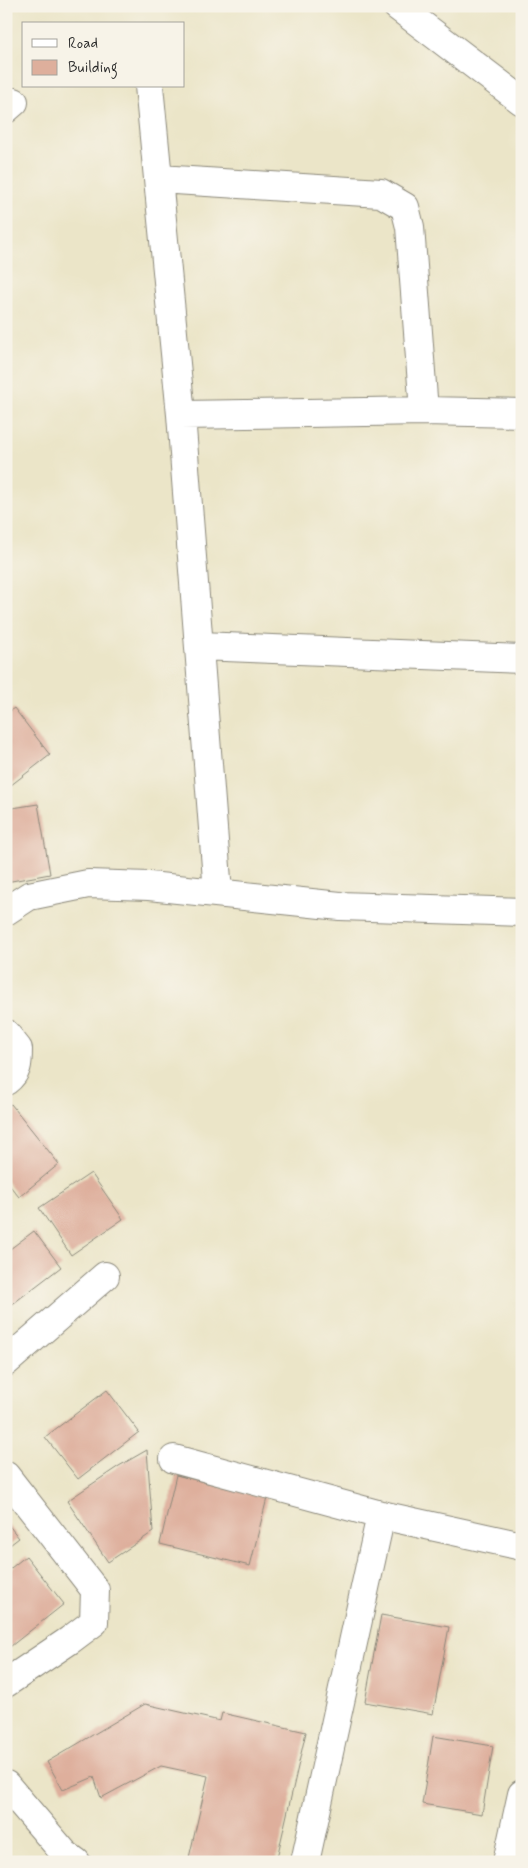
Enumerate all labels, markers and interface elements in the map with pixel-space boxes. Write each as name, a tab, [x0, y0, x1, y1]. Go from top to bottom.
legend	[22, 22, 185, 88]
text: Road	[68, 34, 98, 54]
text: Building	[68, 58, 118, 79]

